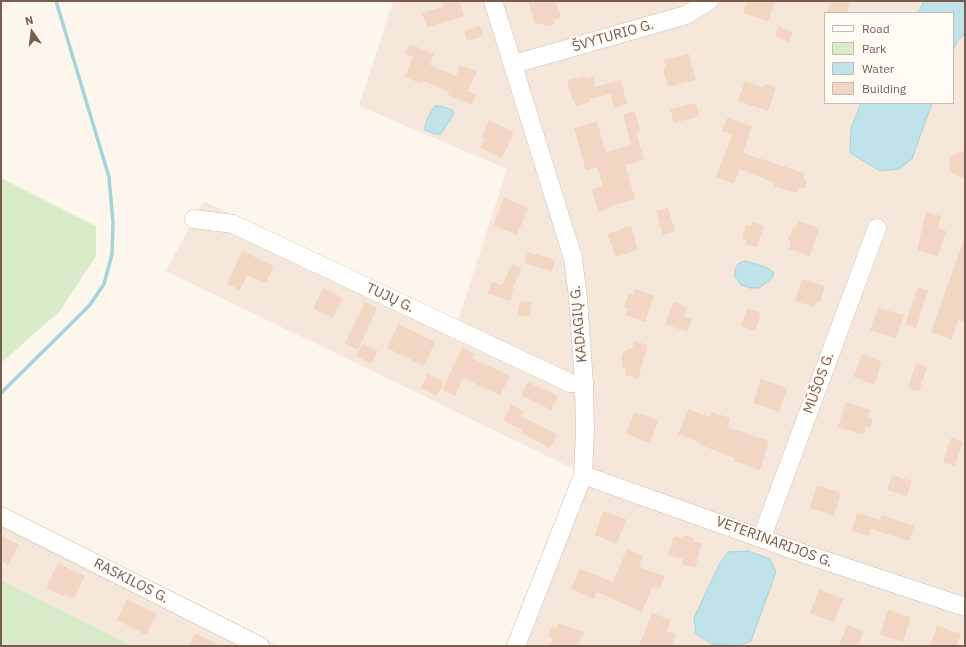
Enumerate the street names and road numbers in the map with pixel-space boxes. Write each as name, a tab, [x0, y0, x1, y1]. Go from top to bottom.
street label: ŠVYTURIO G.	[570, 16, 656, 56]
street label: TUJŲ G.	[363, 280, 417, 316]
street label: KADAGIŲ G.	[567, 285, 591, 363]
street label: MŪŠOS G.	[800, 350, 838, 416]
street label: VETERINARIJOS G.	[713, 513, 835, 571]
street label: RASKILOS G.	[91, 555, 171, 607]

